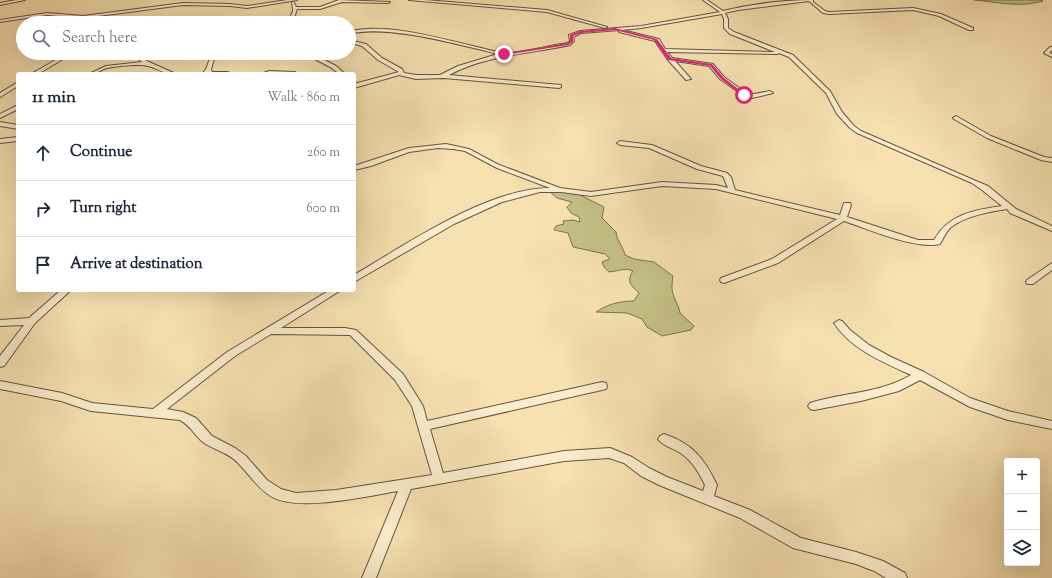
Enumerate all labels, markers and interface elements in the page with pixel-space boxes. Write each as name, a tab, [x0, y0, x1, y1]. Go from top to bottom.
search box	[16, 16, 356, 60]
icon: search	[30, 27, 52, 49]
text: Search here	[62, 28, 137, 49]
route end	[495, 45, 513, 63]
text: 11 min	[32, 86, 76, 110]
route start	[735, 86, 753, 104]
text: Walk · 860 m	[267, 89, 340, 107]
icon: ahead	[32, 142, 54, 164]
text: Continue	[70, 142, 132, 163]
text: 260 m	[307, 144, 340, 162]
icon: right	[32, 198, 54, 220]
text: Turn right	[70, 198, 136, 219]
text: 600 m	[306, 200, 340, 218]
icon: arrive	[32, 254, 54, 276]
text: Arrive at destination	[70, 254, 203, 275]
map controls	[1004, 458, 1040, 566]
button: +	[1004, 458, 1040, 494]
button: −	[1004, 494, 1040, 530]
button: layers	[1004, 530, 1040, 566]

